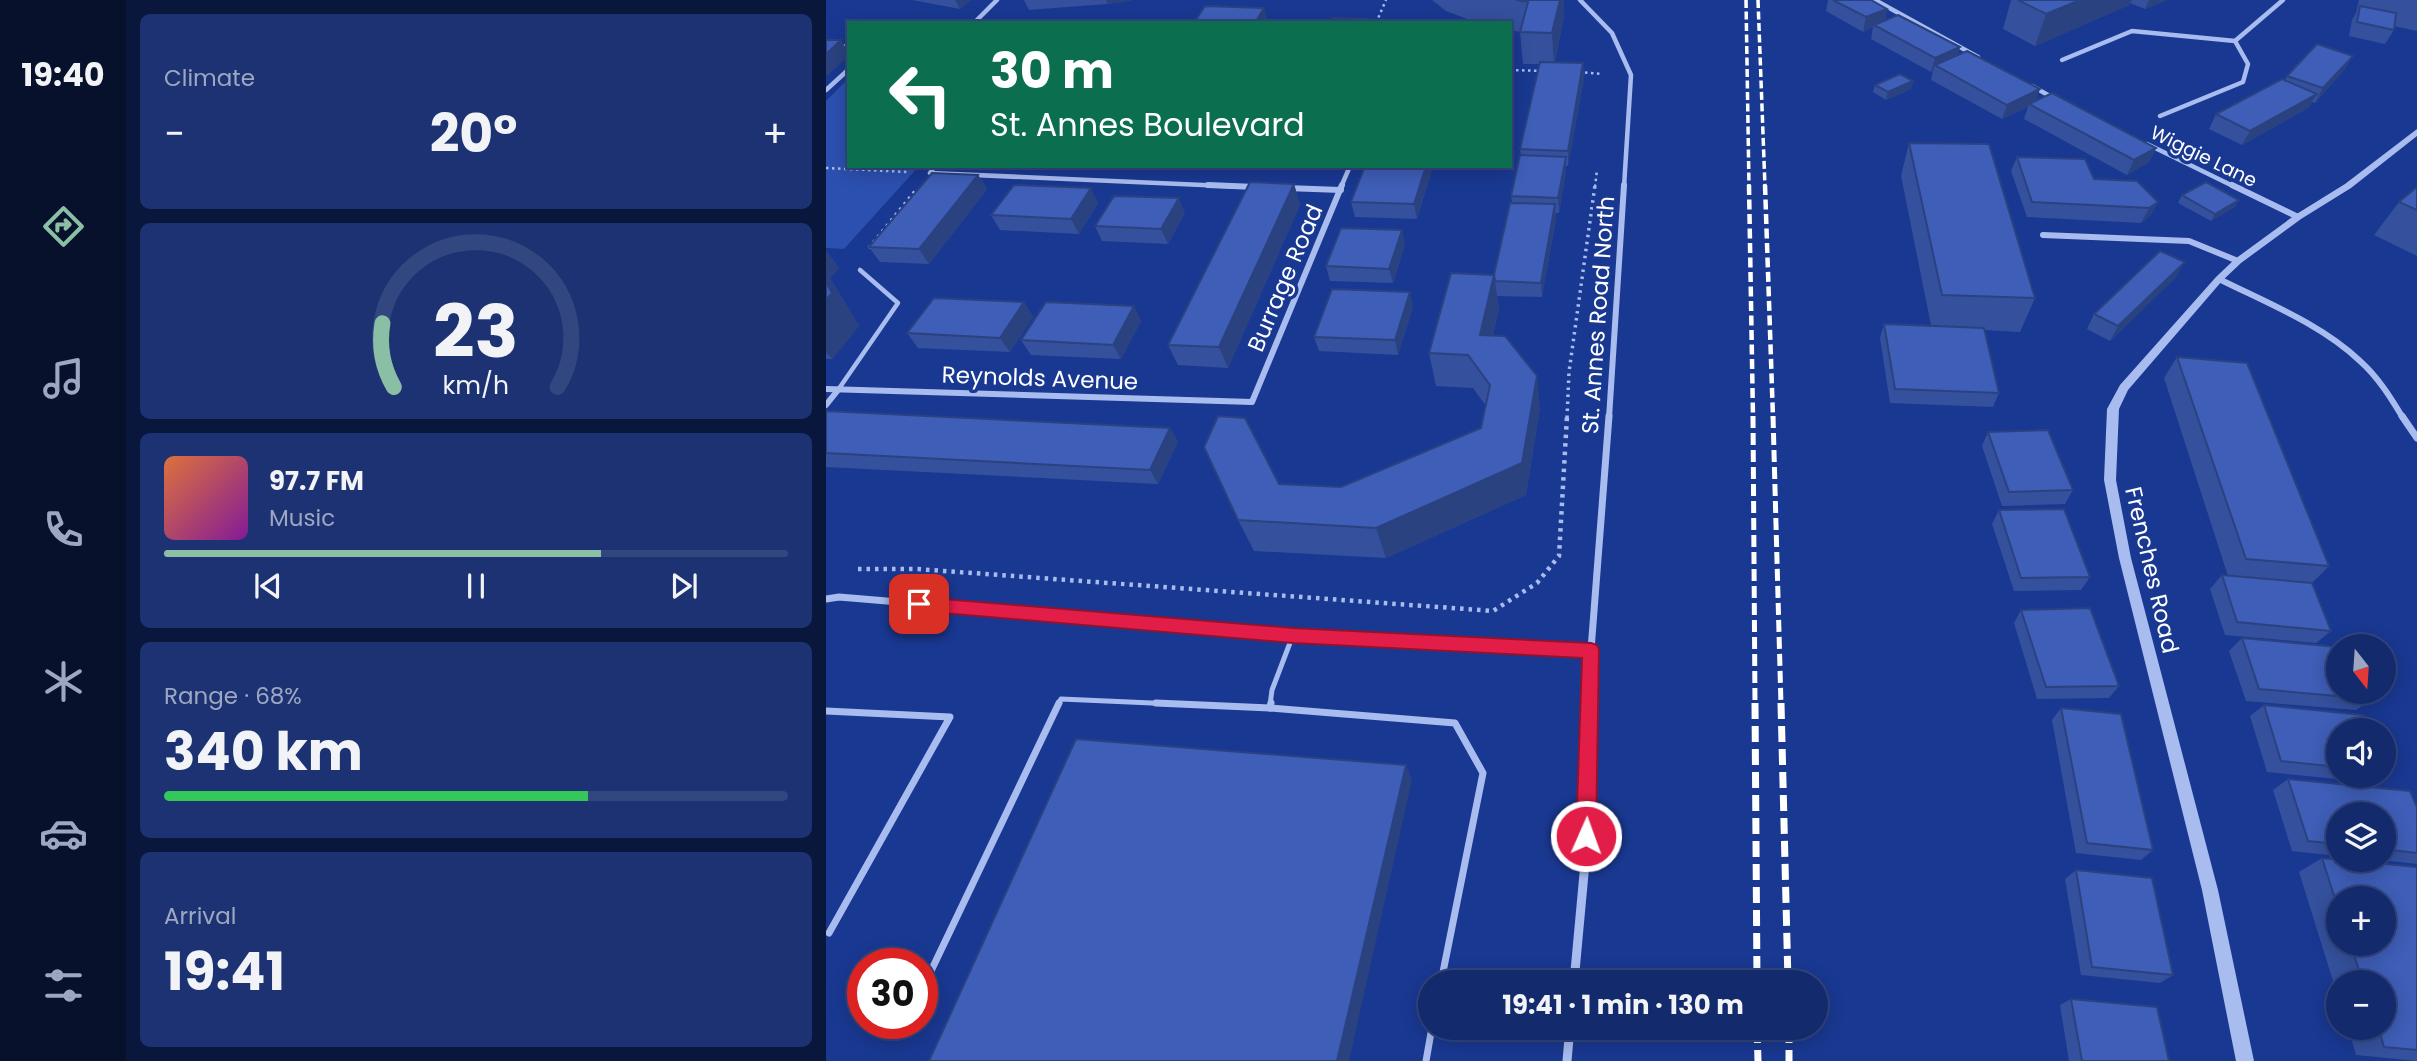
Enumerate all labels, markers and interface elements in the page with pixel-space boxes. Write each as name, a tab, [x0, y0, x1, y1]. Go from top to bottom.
text: 30 m	[990, 37, 1114, 105]
icon: left	[875, 49, 966, 140]
text: 19:40	[21, 52, 105, 97]
text: Climate	[164, 62, 255, 94]
text: 20°	[430, 97, 517, 170]
text: St. Annes Boulevard	[990, 102, 1305, 147]
text: −	[164, 107, 185, 160]
text: +	[762, 107, 788, 160]
street label: Wiggie Lane	[2146, 119, 2262, 194]
street label: St. Annes Road North	[1574, 195, 1622, 435]
street label: Burrage Road	[1240, 199, 1330, 357]
icon: directions	[39, 202, 88, 251]
text: 23	[433, 282, 519, 383]
icon: music	[39, 354, 88, 403]
street label: Reynolds Avenue	[941, 359, 1139, 397]
text: km/h	[443, 368, 509, 403]
text: 97.7 FM	[269, 463, 364, 499]
street label: Frenches Road	[2117, 484, 2187, 656]
text: Music	[269, 502, 335, 534]
icon: phone	[39, 505, 88, 554]
icon: previous	[249, 567, 287, 605]
icon: pause	[457, 567, 495, 605]
icon: next	[665, 567, 703, 605]
pin	[889, 574, 949, 634]
icon: arrive	[900, 585, 938, 623]
north arrow	[2326, 634, 2396, 704]
map controls	[2326, 634, 2396, 1040]
icon: climate	[39, 657, 88, 706]
text: Range · 68%	[164, 680, 302, 712]
text: 340 km	[164, 715, 363, 788]
button: sound	[2326, 718, 2396, 788]
position arrow	[1549, 799, 1623, 873]
button: layers	[2326, 802, 2396, 872]
icon: car	[39, 809, 88, 858]
button: +	[2326, 886, 2396, 956]
text: Arrival	[164, 900, 236, 932]
text: 19:41	[164, 935, 285, 1008]
speed limit sign: 30	[847, 948, 938, 1039]
icon: filters	[39, 961, 88, 1010]
button: −	[2326, 970, 2396, 1040]
text: 19:41 · 1 min · 130 m	[1502, 987, 1744, 1023]

